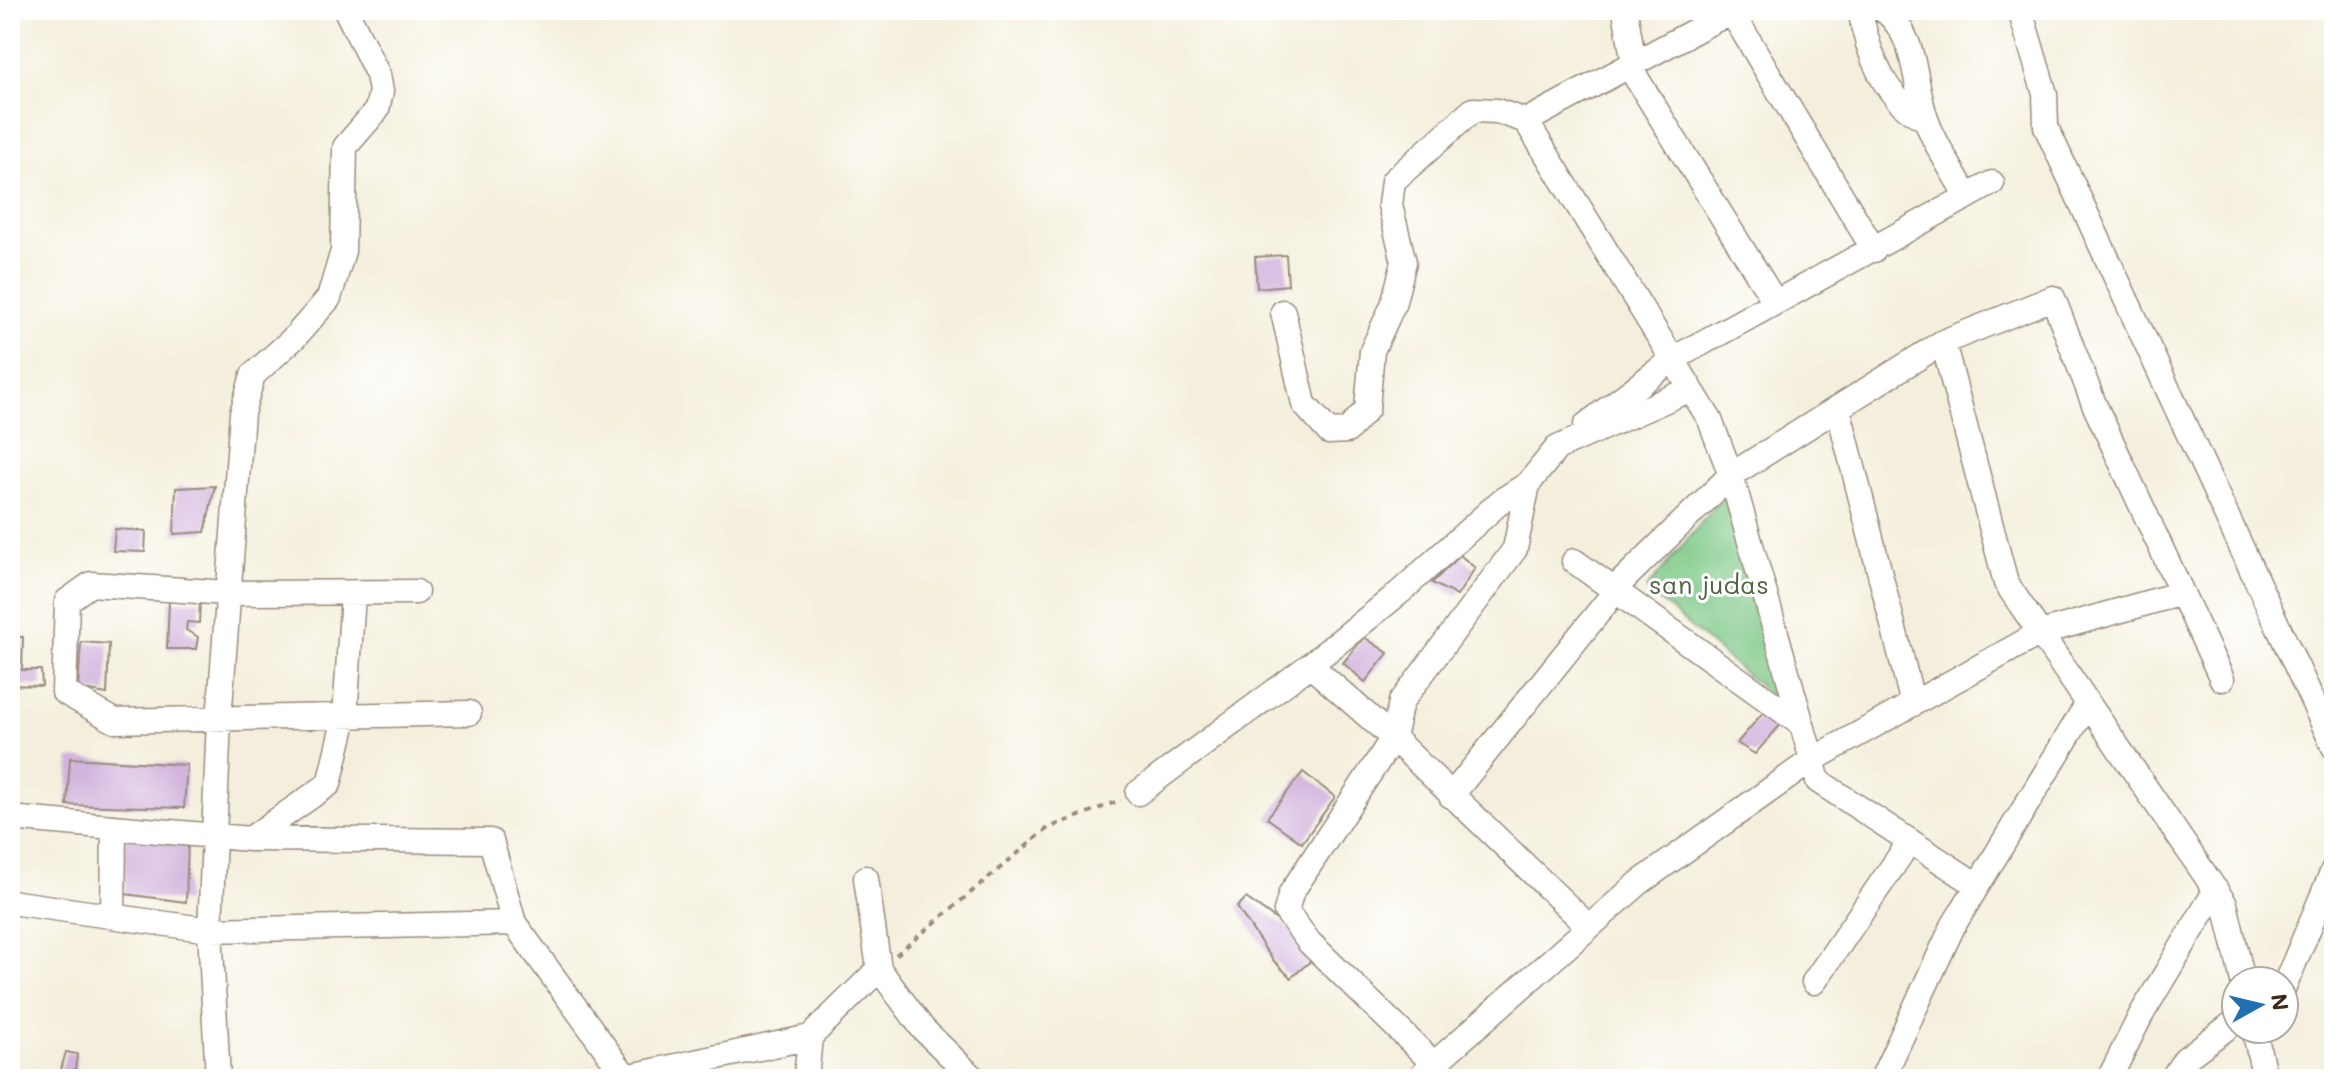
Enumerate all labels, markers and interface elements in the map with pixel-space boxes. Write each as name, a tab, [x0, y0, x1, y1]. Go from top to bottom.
park label: san judas	[1649, 567, 1769, 601]
north arrow	[2220, 965, 2300, 1045]
text: N	[2265, 992, 2296, 1012]

